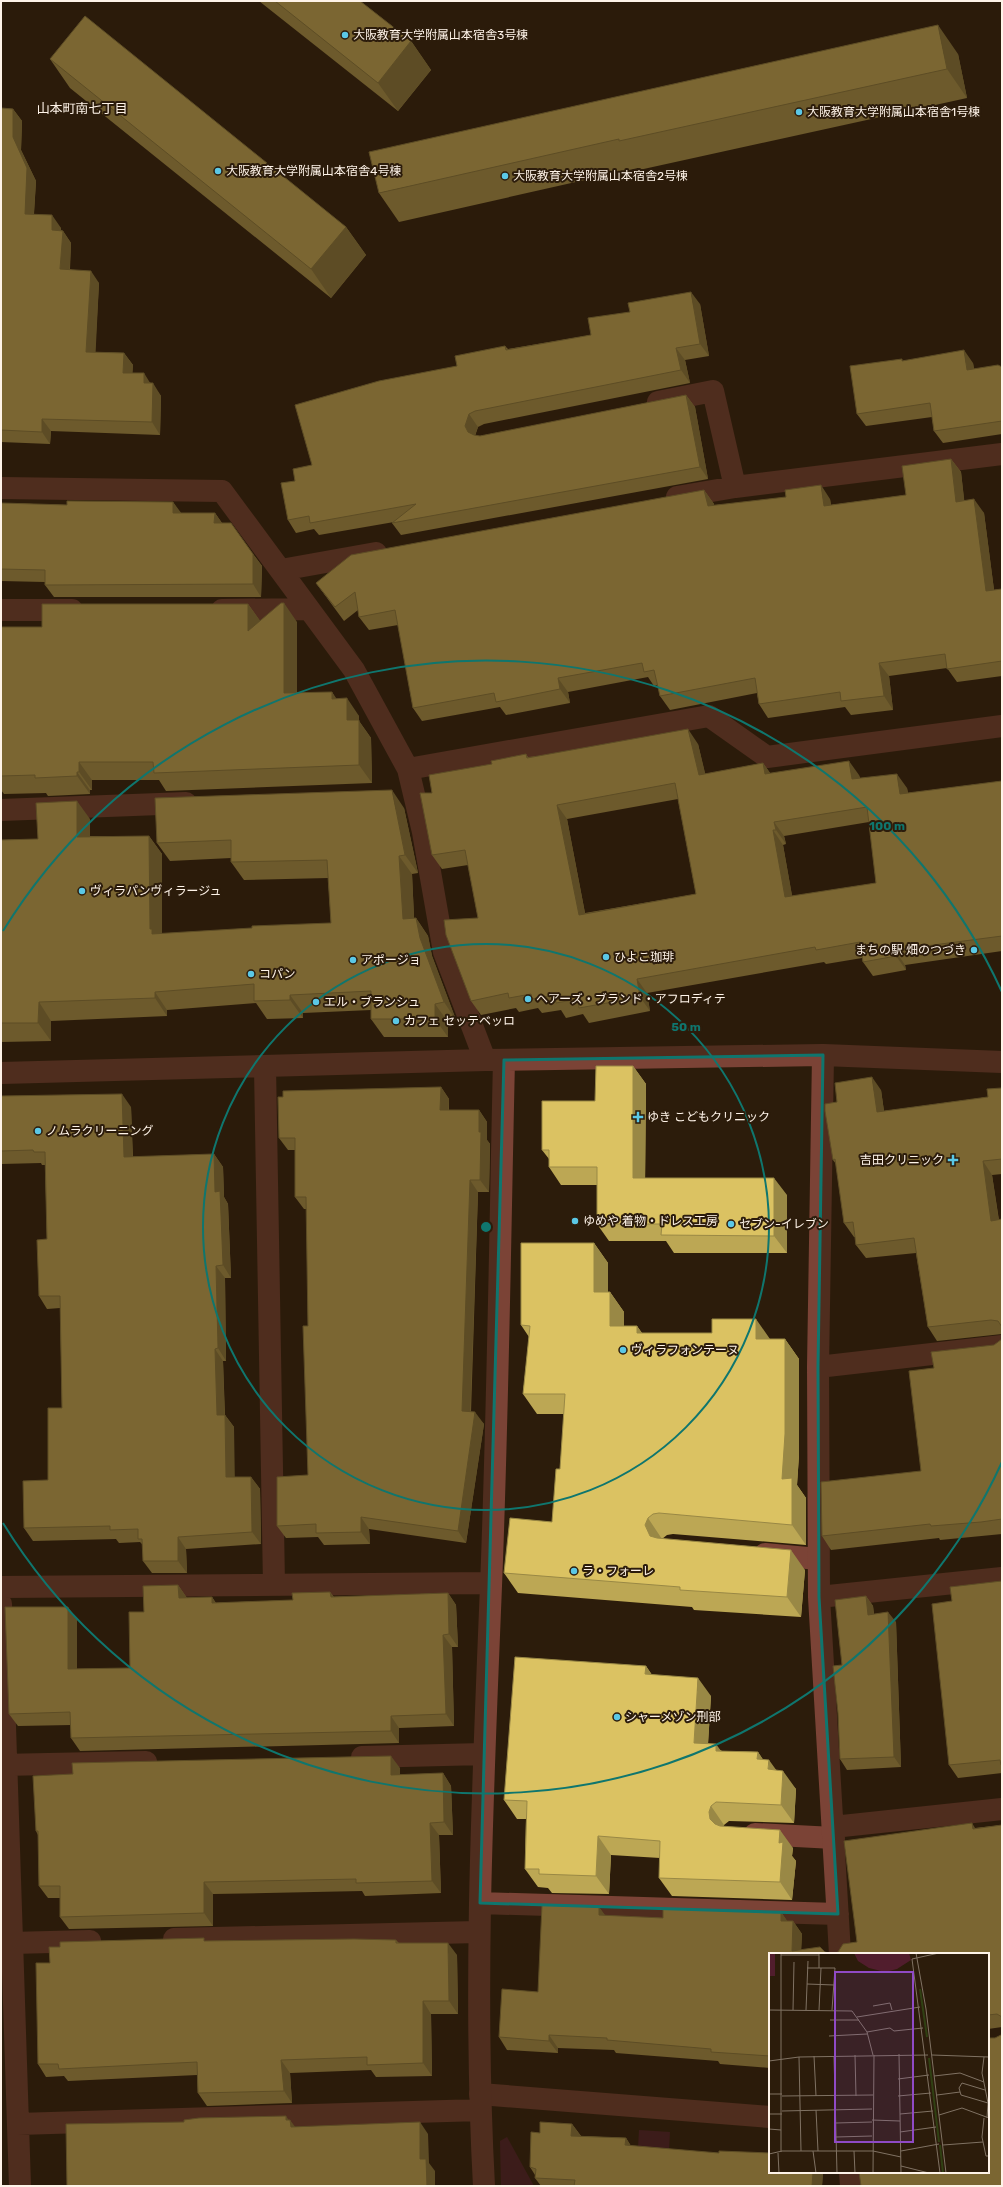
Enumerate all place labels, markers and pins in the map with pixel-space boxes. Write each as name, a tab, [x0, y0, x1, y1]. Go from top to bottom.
place label: 大阪教育大学附属山本宿舎3号棟	[353, 28, 528, 42]
marker: 大阪教育大学附属山本宿舎3号棟	[340, 30, 350, 40]
place label: 大阪教育大学附属山本宿舎1号棟	[807, 105, 980, 119]
marker: 大阪教育大学附属山本宿舎1号棟	[794, 107, 804, 117]
place label: 大阪教育大学附属山本宿舎4号棟	[226, 164, 401, 178]
marker: 大阪教育大学附属山本宿舎4号棟	[213, 166, 223, 176]
place label: 大阪教育大学附属山本宿舎2号棟	[513, 169, 688, 183]
marker: 大阪教育大学附属山本宿舎2号棟	[500, 171, 510, 181]
place label: ヴィラパンヴィラージュ	[90, 884, 221, 898]
marker: ヴィラパンヴィラージュ	[77, 886, 87, 896]
place label: まちの駅 畑のつづき	[855, 943, 966, 957]
marker: まちの駅 畑のつづき	[969, 945, 979, 955]
place label: ひよこ珈琲	[614, 950, 674, 964]
marker: ひよこ珈琲	[601, 952, 611, 962]
place label: アポージョ	[361, 953, 421, 967]
marker: アポージョ	[348, 955, 358, 965]
place label: コパン	[259, 967, 296, 981]
marker: コパン	[246, 969, 256, 979]
place label: ヘアーズ・ブランド・アフロディテ	[536, 992, 726, 1006]
marker: ヘアーズ・ブランド・アフロディテ	[523, 994, 533, 1004]
place label: エル・ブランシュ	[324, 995, 420, 1009]
marker: エル・ブランシュ	[311, 997, 321, 1007]
place label: カフェ セッテベッロ	[404, 1014, 515, 1028]
marker: カフェ セッテベッロ	[391, 1016, 401, 1026]
place label: ゆき こどもクリニック	[647, 1110, 770, 1124]
marker: ゆき こどもクリニック	[632, 1111, 644, 1123]
place label: ノムラクリーニング	[46, 1124, 153, 1138]
marker: ノムラクリーニング	[33, 1126, 43, 1136]
place label: 吉田クリニック	[860, 1153, 944, 1167]
marker: 吉田クリニック	[947, 1154, 959, 1166]
place label: ゆめや 着物・ドレス工房	[583, 1214, 718, 1228]
marker: ゆめや 着物・ドレス工房	[570, 1216, 580, 1226]
place label: セブン-イレブン	[739, 1217, 829, 1231]
marker: セブン-イレブン	[726, 1219, 736, 1229]
centre of rings	[479, 1220, 493, 1234]
place label: ヴィラフォンテーヌ	[631, 1343, 739, 1357]
marker: ヴィラフォンテーヌ	[618, 1345, 628, 1355]
place label: ラ・フォーレ	[582, 1564, 654, 1578]
marker: ラ・フォーレ	[569, 1566, 579, 1576]
place label: シャーメゾン刑部	[625, 1710, 721, 1724]
marker: シャーメゾン刑部	[612, 1712, 622, 1722]

